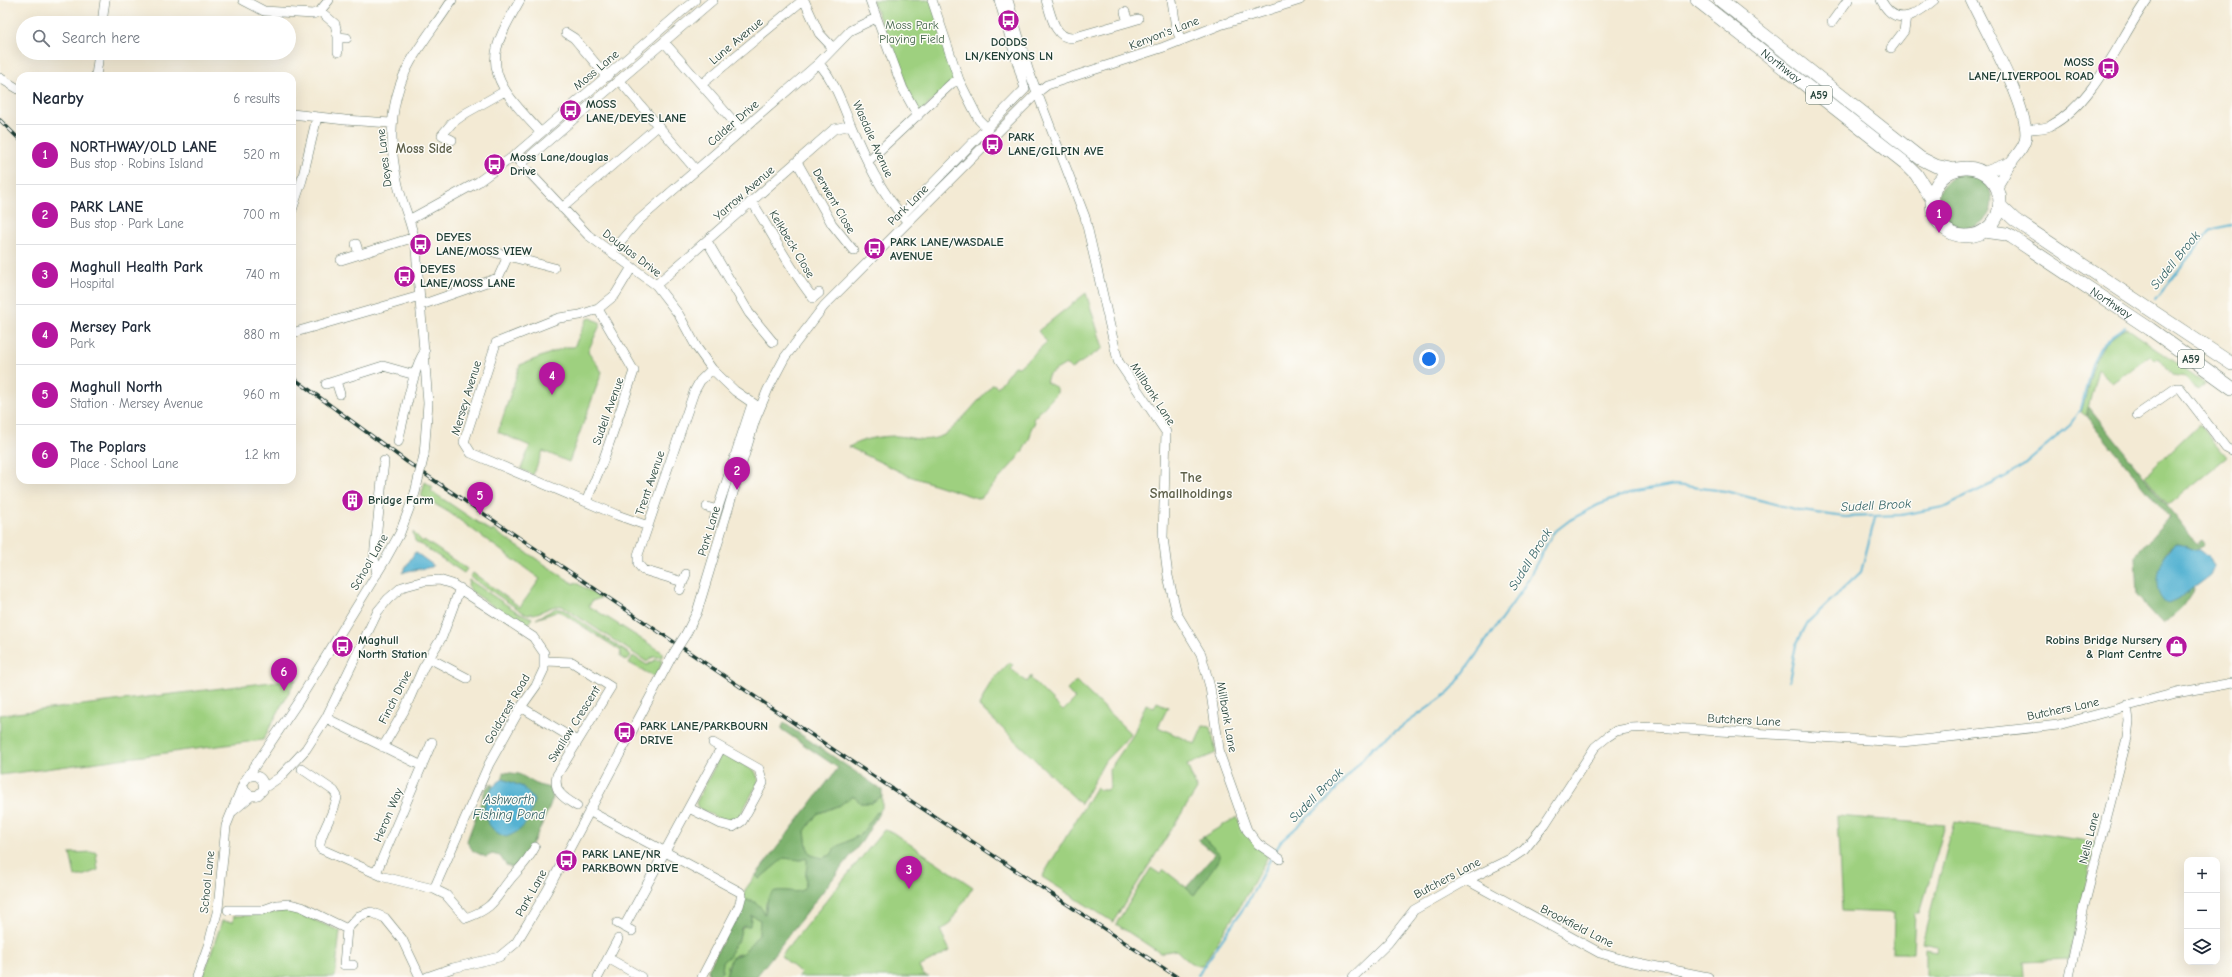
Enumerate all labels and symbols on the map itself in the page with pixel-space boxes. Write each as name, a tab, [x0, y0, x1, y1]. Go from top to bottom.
bus stop icon: DODDS LN/KENYONS LN	[996, 8, 1022, 34]
street label: Kenyon's Lane	[1127, 13, 1201, 53]
street label: Lune Avenue	[707, 15, 765, 67]
park label: Moss Park Playing Field	[879, 18, 945, 46]
place label: DODDS LN/KENYONS LN	[965, 35, 1053, 63]
street label: Northway	[1758, 46, 1805, 87]
street label: Moss Lane	[570, 47, 622, 93]
place label: MOSS LANE/LIVERPOOL ROAD	[1968, 55, 2094, 83]
bus stop icon: MOSS LANE/LIVERPOOL ROAD	[2096, 56, 2122, 82]
road number: A59	[1806, 86, 1832, 104]
place label: MOSS LANE/DEYES LANE	[586, 97, 686, 125]
street label: Calder Drive	[705, 97, 761, 149]
bus stop icon: MOSS LANE/DEYES LANE	[558, 98, 584, 124]
street label: Wasdale Avenue	[850, 98, 896, 180]
street label: Deyes Lane	[373, 128, 395, 188]
place label: PARK LANE/GILPIN AVE	[1008, 130, 1104, 158]
bus stop icon: PARK LANE/GILPIN AVE	[980, 131, 1006, 157]
district label: Moss Side	[396, 141, 453, 156]
place label: Moss Lane/douglas Drive	[510, 150, 608, 178]
bus stop icon: Moss Lane/douglas Drive	[482, 151, 508, 177]
street label: Yarrow Avenue	[711, 163, 777, 223]
street label: Derwent Close	[810, 166, 858, 236]
street label: Park Lane	[885, 182, 931, 228]
pin: 1	[1926, 200, 1952, 233]
street label: Kelkbeck Close	[766, 208, 818, 280]
street label: Douglas Drive	[600, 226, 664, 280]
water label: Sudell Brook	[2147, 227, 2203, 292]
place label: DEYES LANE/MOSS VIEW	[436, 230, 533, 258]
bus stop icon: DEYES LANE/MOSS VIEW	[408, 231, 434, 257]
place label: PARK LANE/WASDALE AVENUE	[890, 235, 1004, 263]
bus stop icon: PARK LANE/WASDALE AVENUE	[861, 236, 887, 262]
place label: DEYES LANE/MOSS LANE	[420, 262, 515, 290]
bus stop icon: DEYES LANE/MOSS LANE	[391, 263, 417, 289]
street label: Northway	[2087, 284, 2135, 322]
your location	[1419, 349, 1439, 369]
road number: A59	[2178, 350, 2204, 368]
street label: Mersey Avenue	[448, 359, 484, 437]
street label: Millbank Lane	[1128, 360, 1178, 428]
pin: 4	[539, 362, 565, 395]
street label: Sudell Avenue	[589, 375, 627, 447]
street label: Trent Avenue	[632, 449, 668, 517]
pin: 2	[724, 457, 750, 490]
district label: The Smallholdings	[1150, 469, 1232, 502]
pin: 5	[467, 482, 493, 515]
building icon: Bridge Farm	[339, 487, 365, 513]
place label: Bridge Farm	[368, 493, 434, 507]
water label: Sudell Brook	[1840, 496, 1912, 514]
street label: Park Lane	[695, 504, 723, 558]
water label: Sudell Brook	[1505, 525, 1555, 593]
street label: School Lane	[347, 531, 391, 593]
place label: Maghull North Station	[358, 633, 427, 661]
place label: Robins Bridge Nursery & Plant Centre	[2045, 633, 2163, 661]
bus stop icon: Maghull North Station	[330, 634, 356, 660]
shop icon: Robins Bridge Nursery & Plant Centre	[2164, 634, 2190, 660]
pin: 6	[271, 658, 297, 691]
street label: Finch Drive	[376, 668, 414, 726]
street label: Goldcrest Road	[481, 671, 533, 747]
street label: Millbank Lane	[1214, 680, 1240, 754]
street label: Swallow Crescent	[545, 683, 603, 765]
street label: Butchers Lane	[2026, 695, 2100, 723]
street label: Butchers Lane	[1707, 711, 1781, 729]
place label: PARK LANE/PARKBOURN DRIVE	[640, 719, 768, 747]
bus stop icon: PARK LANE/PARKBOURN DRIVE	[612, 720, 638, 746]
water label: Sudell Brook	[1286, 764, 1347, 825]
street label: Heron Way	[370, 785, 406, 844]
water label: Ashworth Fishing Pond	[473, 792, 546, 822]
street label: Nells Lane	[2076, 811, 2102, 865]
place label: PARK LANE/NR PARKBOWN DRIVE	[582, 847, 678, 875]
bus stop icon: PARK LANE/NR PARKBOWN DRIVE	[553, 848, 579, 874]
street label: School Lane	[197, 850, 217, 914]
street label: Butchers Lane	[1411, 855, 1483, 901]
pin: 3	[896, 856, 922, 889]
street label: Park Lane	[512, 867, 550, 919]
street label: Brookfield Lane	[1538, 902, 1616, 950]

